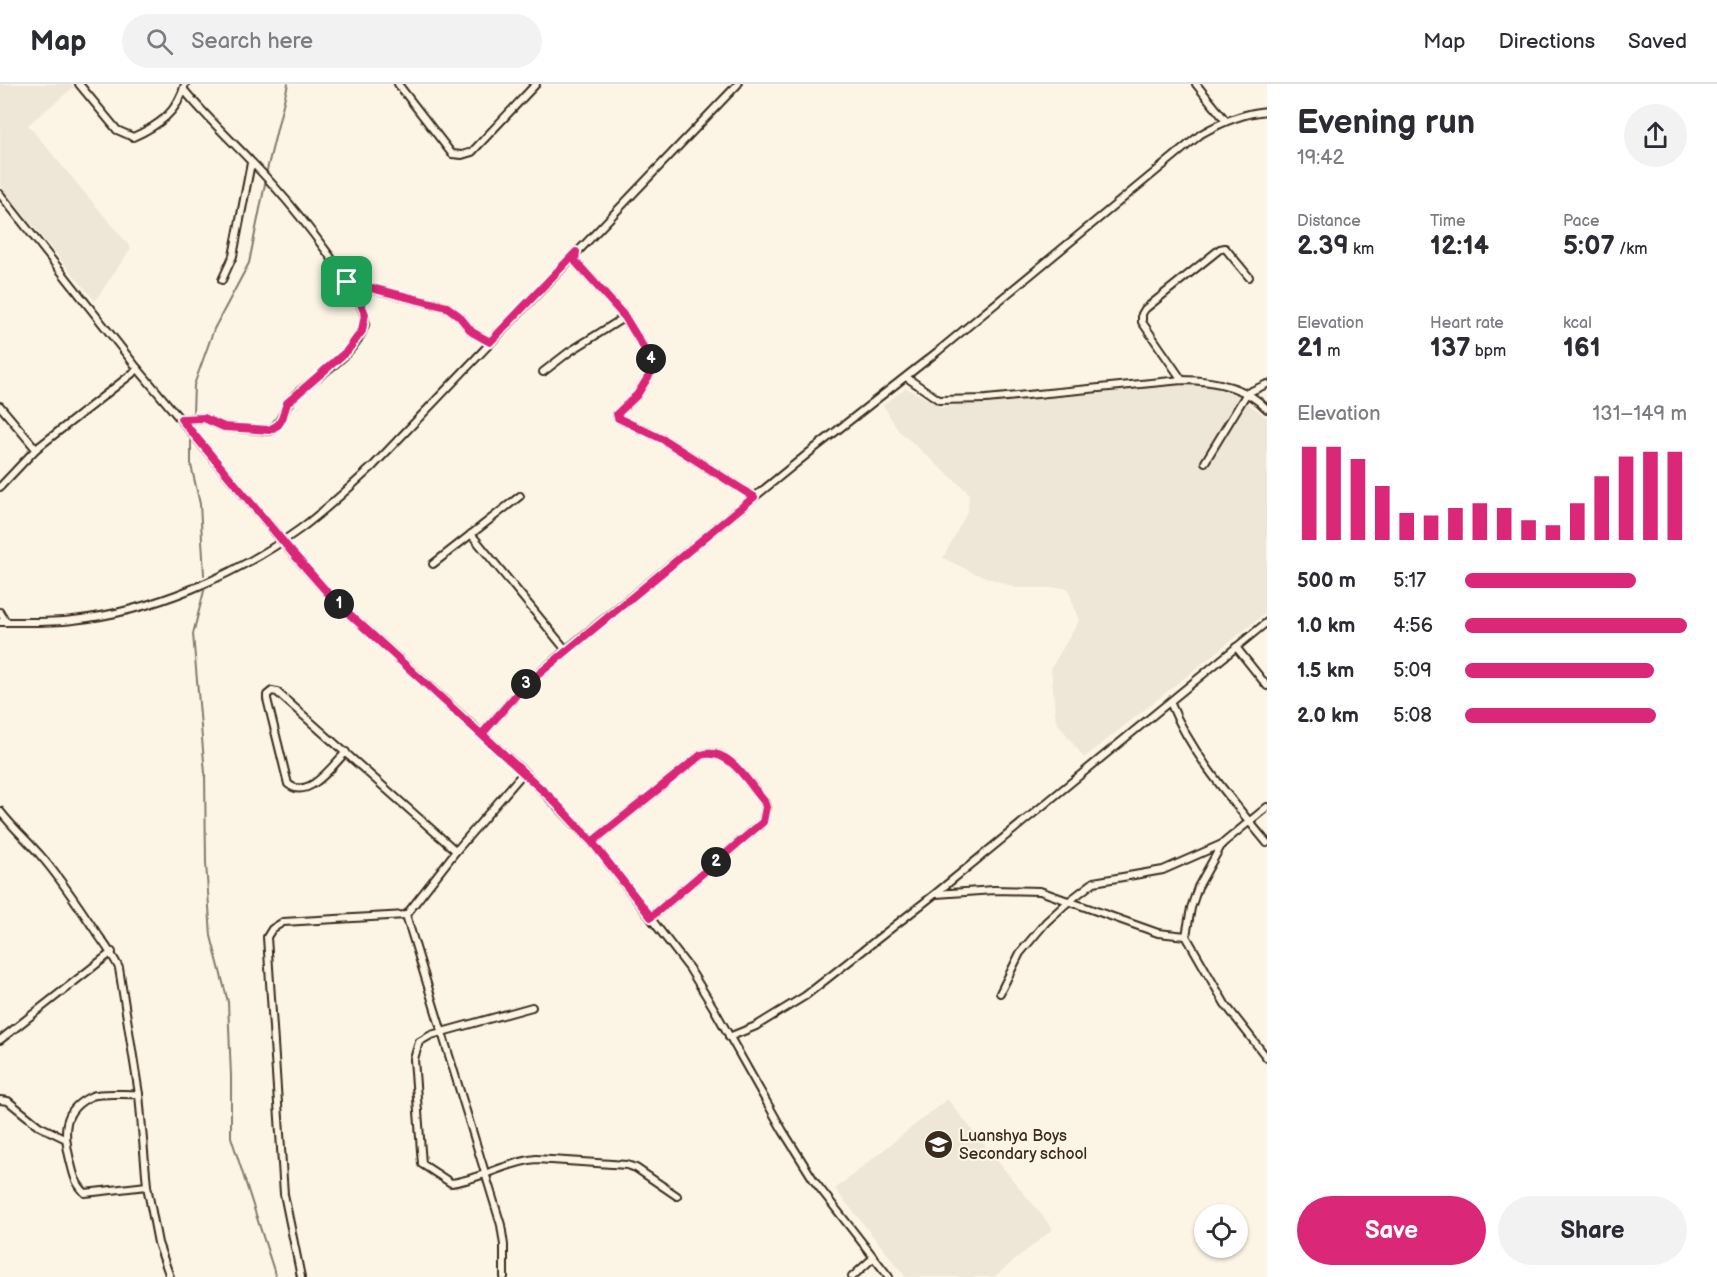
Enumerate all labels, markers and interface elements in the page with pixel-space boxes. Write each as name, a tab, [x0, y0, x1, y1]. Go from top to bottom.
search box	[122, 14, 542, 68]
text: Map	[30, 25, 86, 58]
icon: search	[143, 25, 176, 58]
text: Search here	[191, 28, 313, 55]
text: Map	[1423, 29, 1466, 54]
text: Directions	[1499, 29, 1595, 54]
text: Saved	[1628, 29, 1687, 54]
text: Evening run	[1297, 103, 1475, 143]
button: share	[1624, 104, 1687, 167]
text: 19:42	[1297, 146, 1344, 170]
text: Distance	[1297, 212, 1361, 231]
text: Time	[1430, 212, 1465, 231]
text: Pace	[1563, 212, 1599, 231]
text: 2.39	[1297, 231, 1349, 262]
text: 12:14	[1430, 231, 1489, 262]
text: 5:07	[1563, 231, 1615, 262]
text: km	[1349, 240, 1374, 259]
text: /km	[1615, 240, 1647, 259]
pin	[321, 256, 372, 307]
icon: arrive	[330, 265, 363, 298]
text: Elevation	[1297, 314, 1364, 333]
text: Heart rate	[1430, 314, 1504, 333]
text: kcal	[1563, 314, 1592, 333]
text: 21	[1297, 333, 1323, 364]
text: 137	[1430, 333, 1470, 364]
text: 161	[1563, 333, 1601, 364]
text: m	[1323, 342, 1341, 361]
text: bpm	[1470, 342, 1506, 361]
pin: 4	[636, 344, 666, 374]
text: 4	[646, 349, 656, 368]
text: Elevation	[1297, 402, 1380, 426]
text: 131–149 m	[1593, 402, 1687, 426]
text: 500 m	[1297, 569, 1356, 593]
text: 5:17	[1393, 569, 1426, 593]
pin: 1	[324, 589, 354, 619]
text: 1	[336, 594, 342, 613]
text: 1.0 km	[1297, 614, 1355, 638]
text: 4:56	[1393, 614, 1433, 638]
text: 1.5 km	[1297, 659, 1354, 683]
text: 5:09	[1393, 659, 1432, 683]
pin: 3	[511, 669, 541, 699]
text: 3	[521, 674, 531, 693]
text: 2.0 km	[1297, 704, 1359, 728]
text: 5:08	[1393, 704, 1432, 728]
pin: 2	[701, 847, 731, 877]
text: 2	[711, 852, 721, 871]
place label: Luanshya Boys Secondary school	[959, 1127, 1087, 1164]
school or university icon: Luanshya Boys Secondary school	[922, 1128, 954, 1160]
button: Save	[1297, 1196, 1486, 1265]
button: Share	[1498, 1196, 1687, 1265]
map controls	[1194, 1204, 1248, 1258]
button: locate	[1194, 1204, 1248, 1258]

